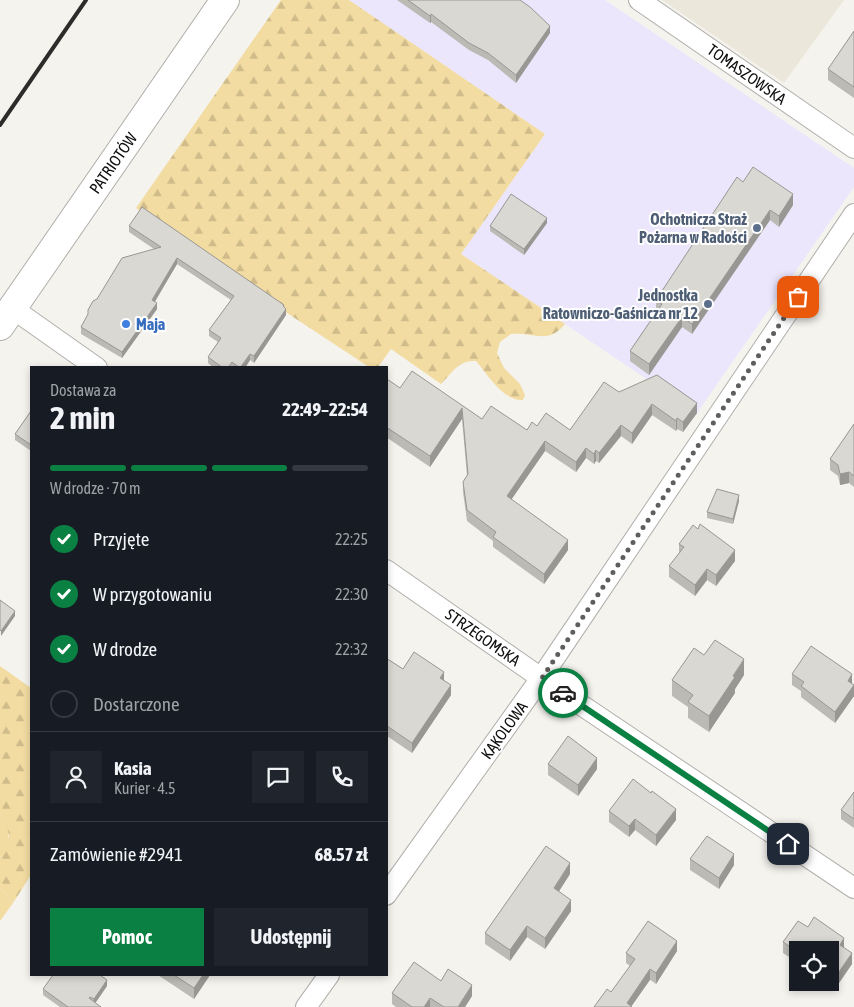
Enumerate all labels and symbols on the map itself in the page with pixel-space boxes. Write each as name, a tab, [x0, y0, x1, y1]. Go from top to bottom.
street label: TOMASZOWSKA	[704, 40, 790, 108]
street label: PATRIOTÓW	[85, 128, 141, 197]
place label: Ochotnicza Straż Pożarna w Radości	[639, 210, 747, 246]
marker: Ochotnicza Straż Pożarna w Radości	[751, 222, 763, 234]
pin	[777, 276, 819, 318]
place label: Jednostka Ratowniczo-Gaśnicza nr 12	[543, 286, 698, 322]
marker: Jednostka Ratowniczo-Gaśnicza nr 12	[702, 298, 714, 310]
place label: Maja	[136, 315, 165, 333]
marker: Maja	[120, 318, 132, 330]
street label: STRZEGOMSKA	[442, 605, 524, 669]
courier	[538, 668, 588, 718]
street label: KĄKOLOWA	[477, 698, 532, 763]
pin	[767, 823, 809, 865]

